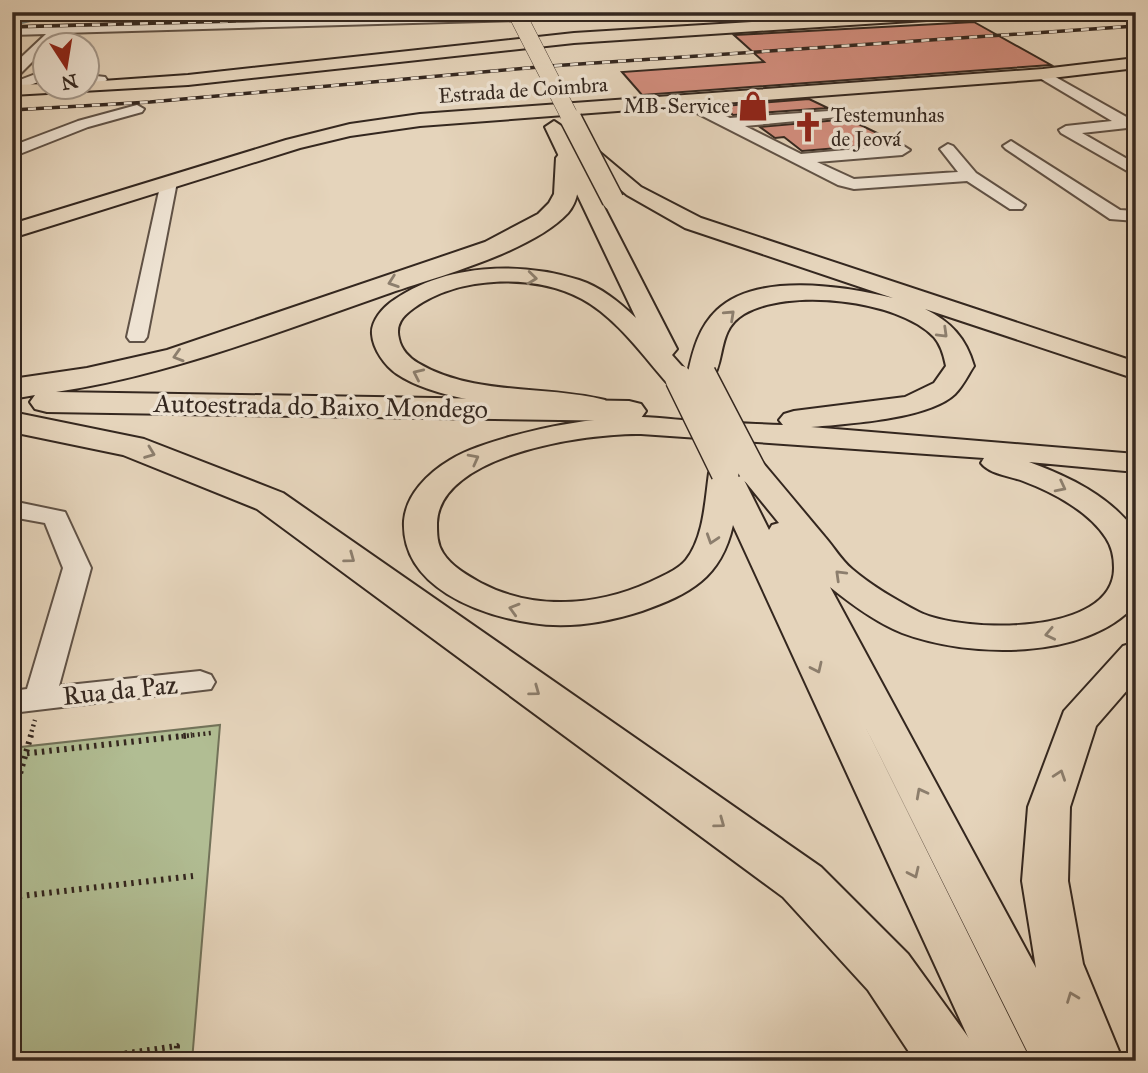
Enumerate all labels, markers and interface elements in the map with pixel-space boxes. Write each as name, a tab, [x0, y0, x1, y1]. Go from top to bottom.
north arrow	[32, 32, 102, 102]
text: N	[59, 69, 80, 95]
street label: Estrada de Coimbra	[437, 71, 609, 109]
shop icon: MB-Service	[736, 89, 770, 123]
place label: MB-Service	[623, 93, 730, 119]
place label: Testemunhas de Jeová	[831, 102, 945, 152]
church icon: Testemunhas de Jeová	[791, 110, 825, 144]
one-way arrow	[527, 270, 538, 285]
one-way arrow	[388, 274, 400, 288]
one-way arrow	[722, 311, 735, 324]
one-way arrow	[935, 324, 948, 337]
one-way arrow	[172, 347, 184, 362]
one-way arrow	[413, 368, 425, 382]
street label: Autoestrada do Baixo Mondego	[153, 387, 488, 425]
one-way arrow	[144, 445, 156, 459]
one-way arrow	[467, 453, 480, 467]
one-way arrow	[1053, 479, 1066, 493]
one-way arrow	[706, 533, 720, 545]
one-way arrow	[342, 550, 355, 562]
one-way arrow	[835, 570, 848, 583]
one-way arrow	[508, 602, 520, 617]
one-way arrow	[1044, 626, 1056, 640]
one-way arrow	[808, 660, 822, 673]
street label: Rua da Paz	[61, 668, 179, 712]
one-way arrow	[527, 683, 540, 695]
one-way arrow	[1052, 769, 1066, 782]
one-way arrow	[915, 788, 929, 800]
one-way arrow	[712, 815, 725, 827]
one-way arrow	[905, 866, 919, 878]
one-way arrow	[1067, 992, 1081, 1004]

